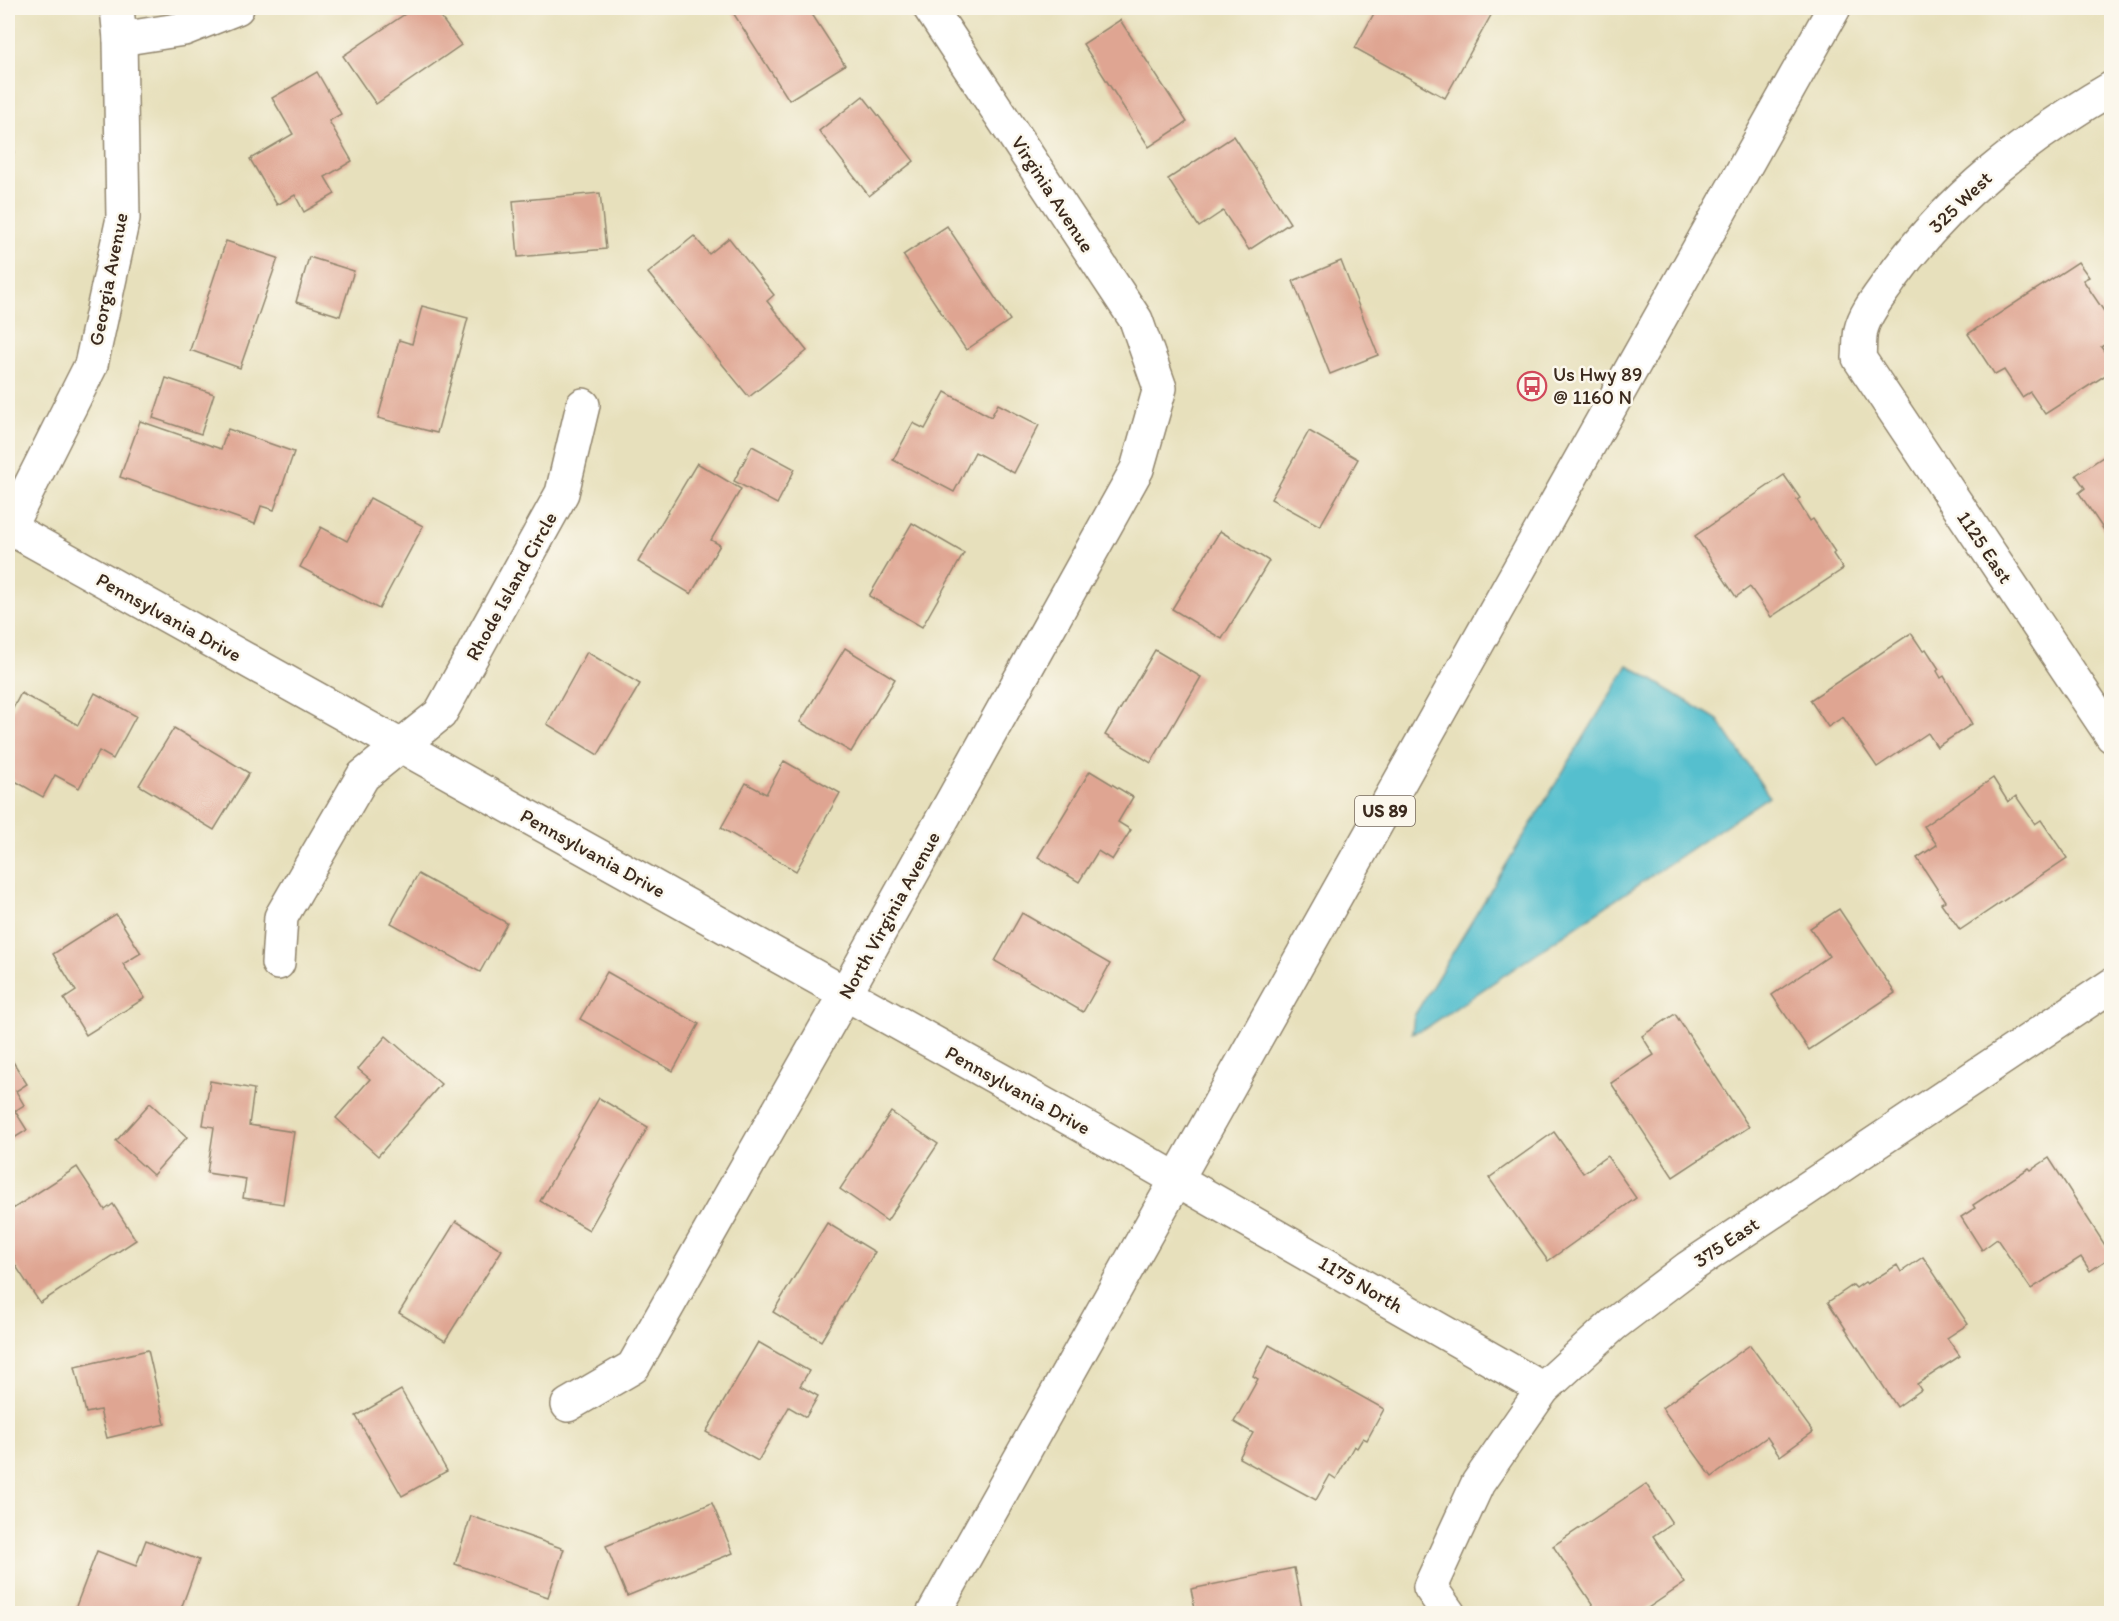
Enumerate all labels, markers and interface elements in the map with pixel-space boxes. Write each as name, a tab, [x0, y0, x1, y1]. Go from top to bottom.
street label: Virginia Avenue	[1006, 131, 1100, 257]
street label: 325 West	[1923, 166, 1997, 238]
street label: Georgia Avenue	[83, 210, 133, 348]
place label: Us Hwy 89 @ 1160 N	[1553, 362, 1642, 409]
bus stop icon: Us Hwy 89 @ 1160 N	[1516, 370, 1548, 402]
street label: 1125 East	[1952, 506, 2018, 588]
street label: Rhode Island Circle	[460, 507, 562, 665]
street label: Pennsylvania Drive	[92, 567, 246, 667]
road number: US 89	[1355, 796, 1415, 826]
street label: Pennsylvania Drive	[516, 803, 670, 903]
street label: North Virginia Avenue	[833, 827, 945, 1003]
street label: Pennsylvania Drive	[941, 1040, 1095, 1140]
street label: 375 East	[1689, 1211, 1764, 1273]
street label: 1175 North	[1315, 1250, 1408, 1318]

